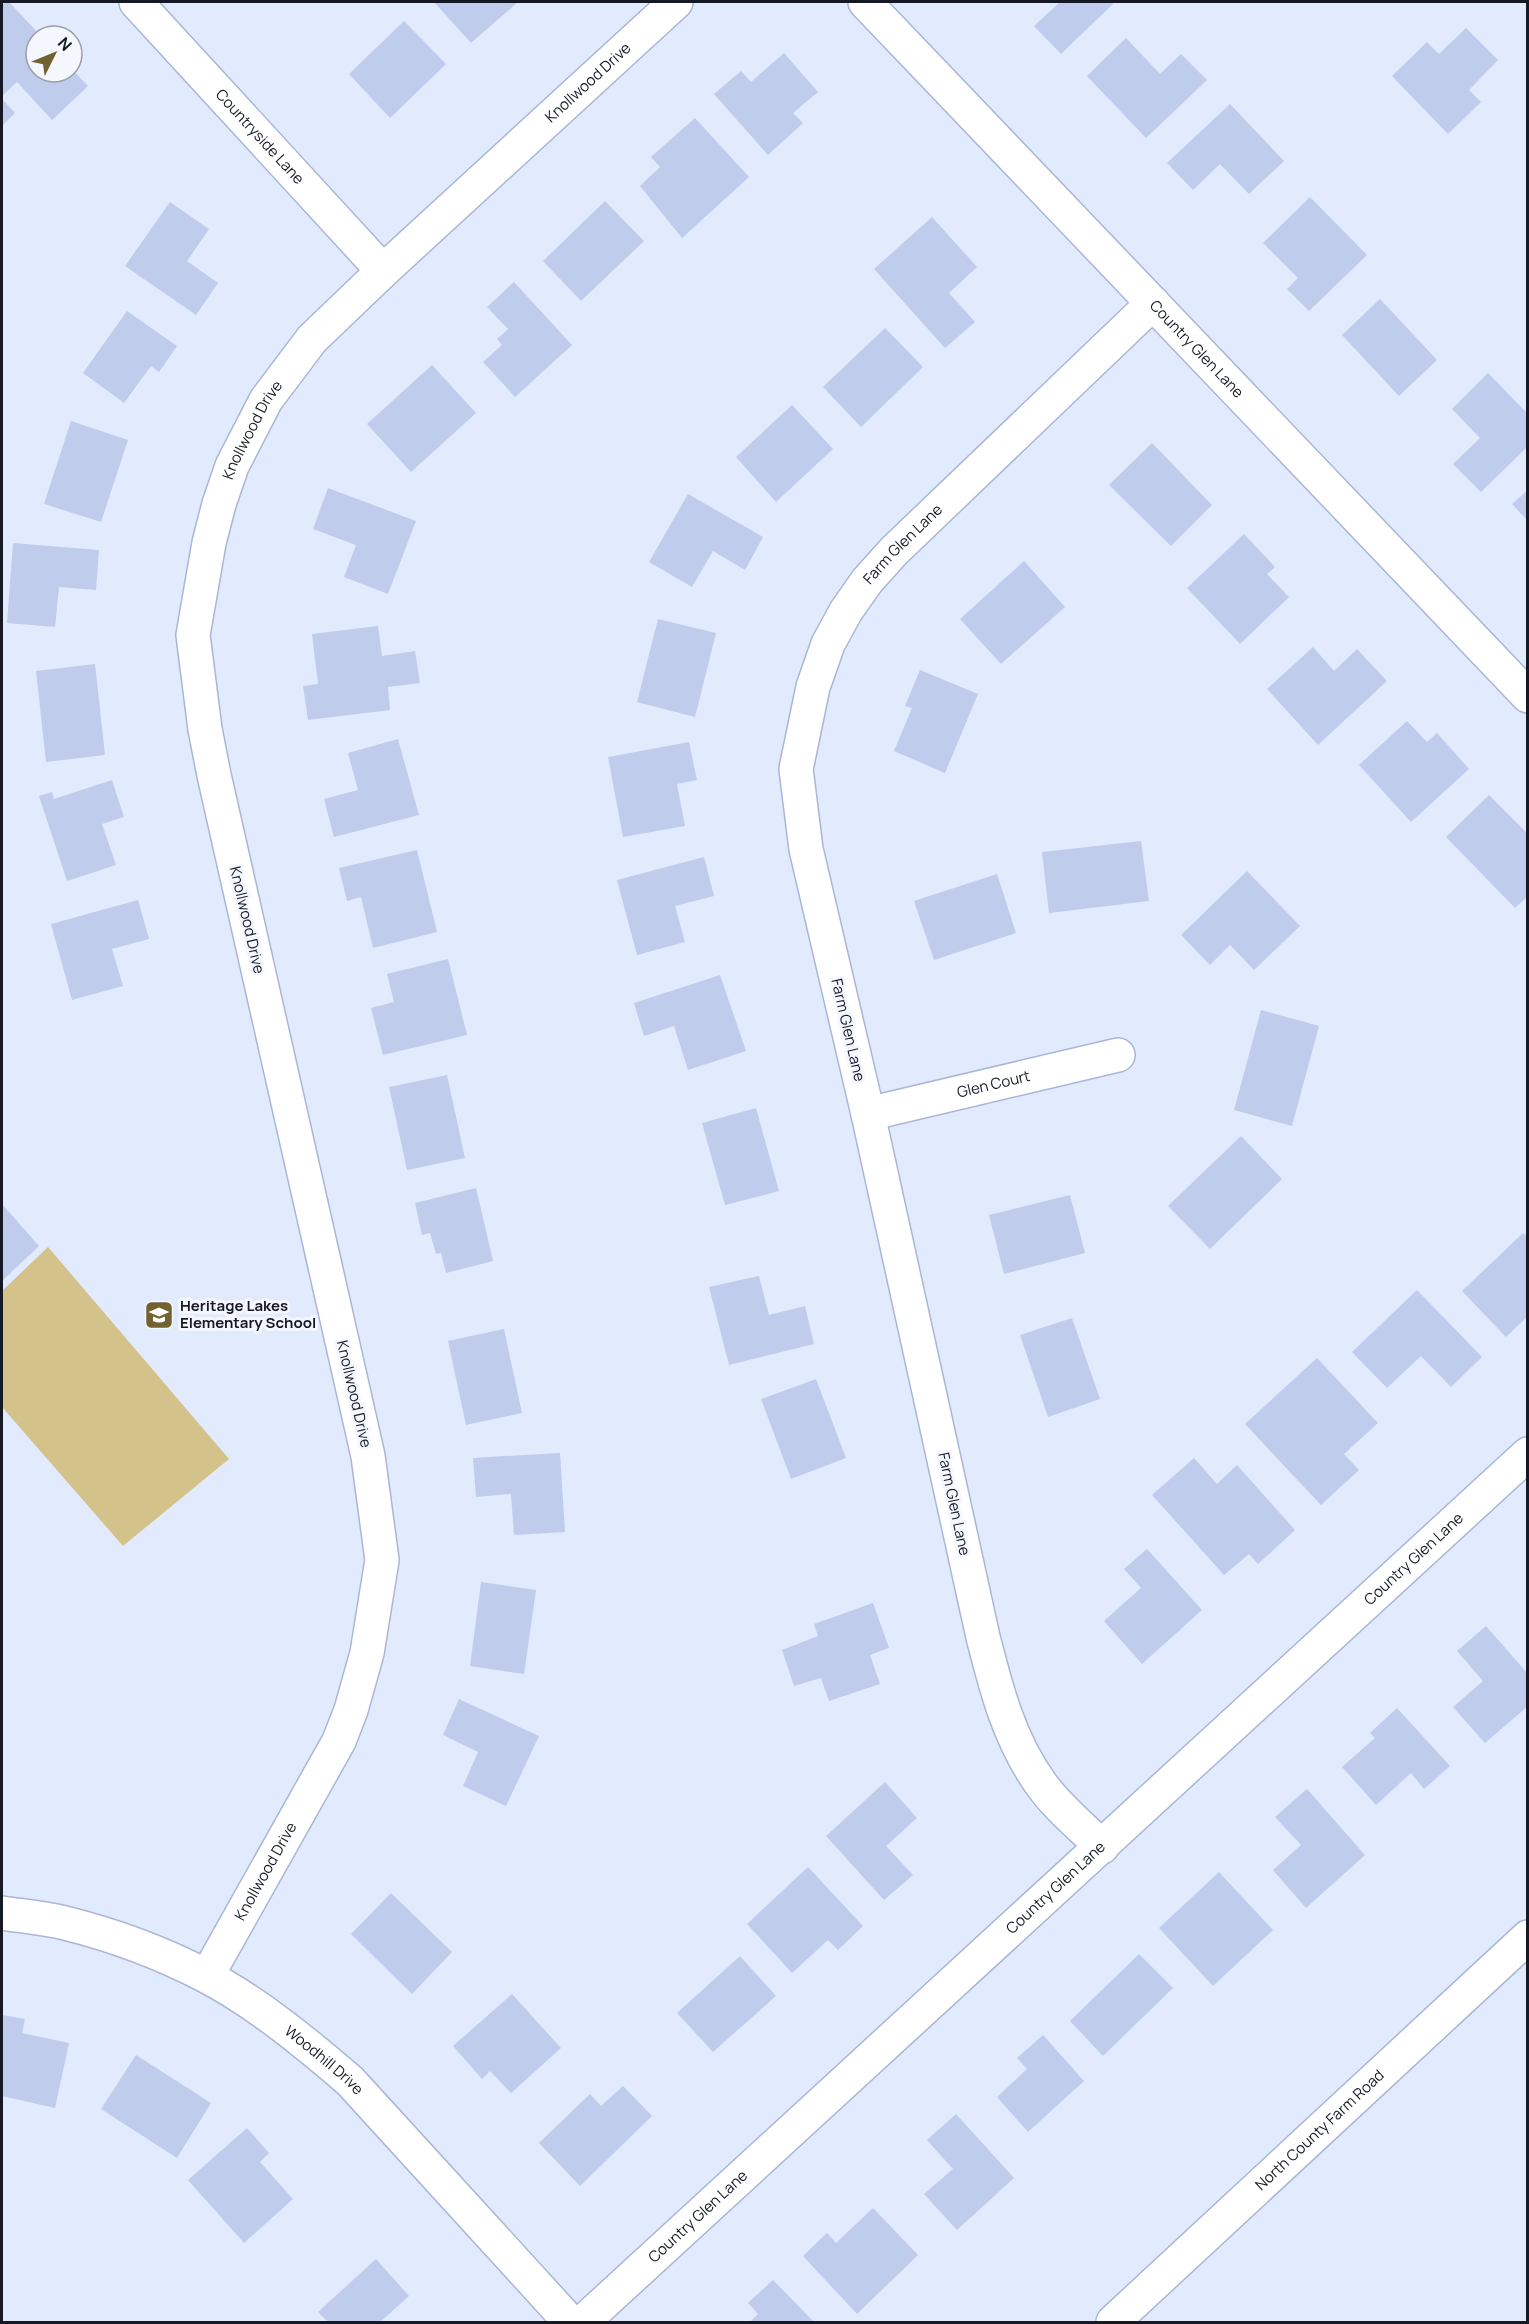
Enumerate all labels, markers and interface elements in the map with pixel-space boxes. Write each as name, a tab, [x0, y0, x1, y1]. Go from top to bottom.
north arrow	[24, 24, 84, 84]
text: N	[53, 32, 77, 55]
street label: Knollwood Drive	[540, 37, 635, 127]
street label: Countryside Lane	[211, 84, 309, 189]
street label: Country Glen Lane	[1145, 295, 1249, 402]
street label: Knollwood Drive	[217, 376, 287, 482]
street label: Farm Glen Lane	[858, 499, 947, 589]
street label: Knollwood Drive	[225, 864, 270, 976]
street label: Farm Glen Lane	[826, 976, 871, 1084]
street label: Glen Court	[955, 1065, 1032, 1103]
place label: Heritage Lakes Elementary School	[180, 1295, 316, 1333]
school or university icon: Heritage Lakes Elementary School	[143, 1299, 175, 1331]
street label: Knollwood Drive	[332, 1338, 377, 1450]
street label: Farm Glen Lane	[933, 1450, 976, 1558]
street label: Country Glen Lane	[1359, 1507, 1468, 1610]
street label: Knollwood Drive	[229, 1818, 301, 1924]
street label: Country Glen Lane	[1001, 1836, 1110, 1938]
street label: Woodhill Drive	[281, 2020, 369, 2099]
street label: North County Farm Road	[1250, 2065, 1388, 2195]
street label: Country Glen Lane	[643, 2165, 752, 2267]

